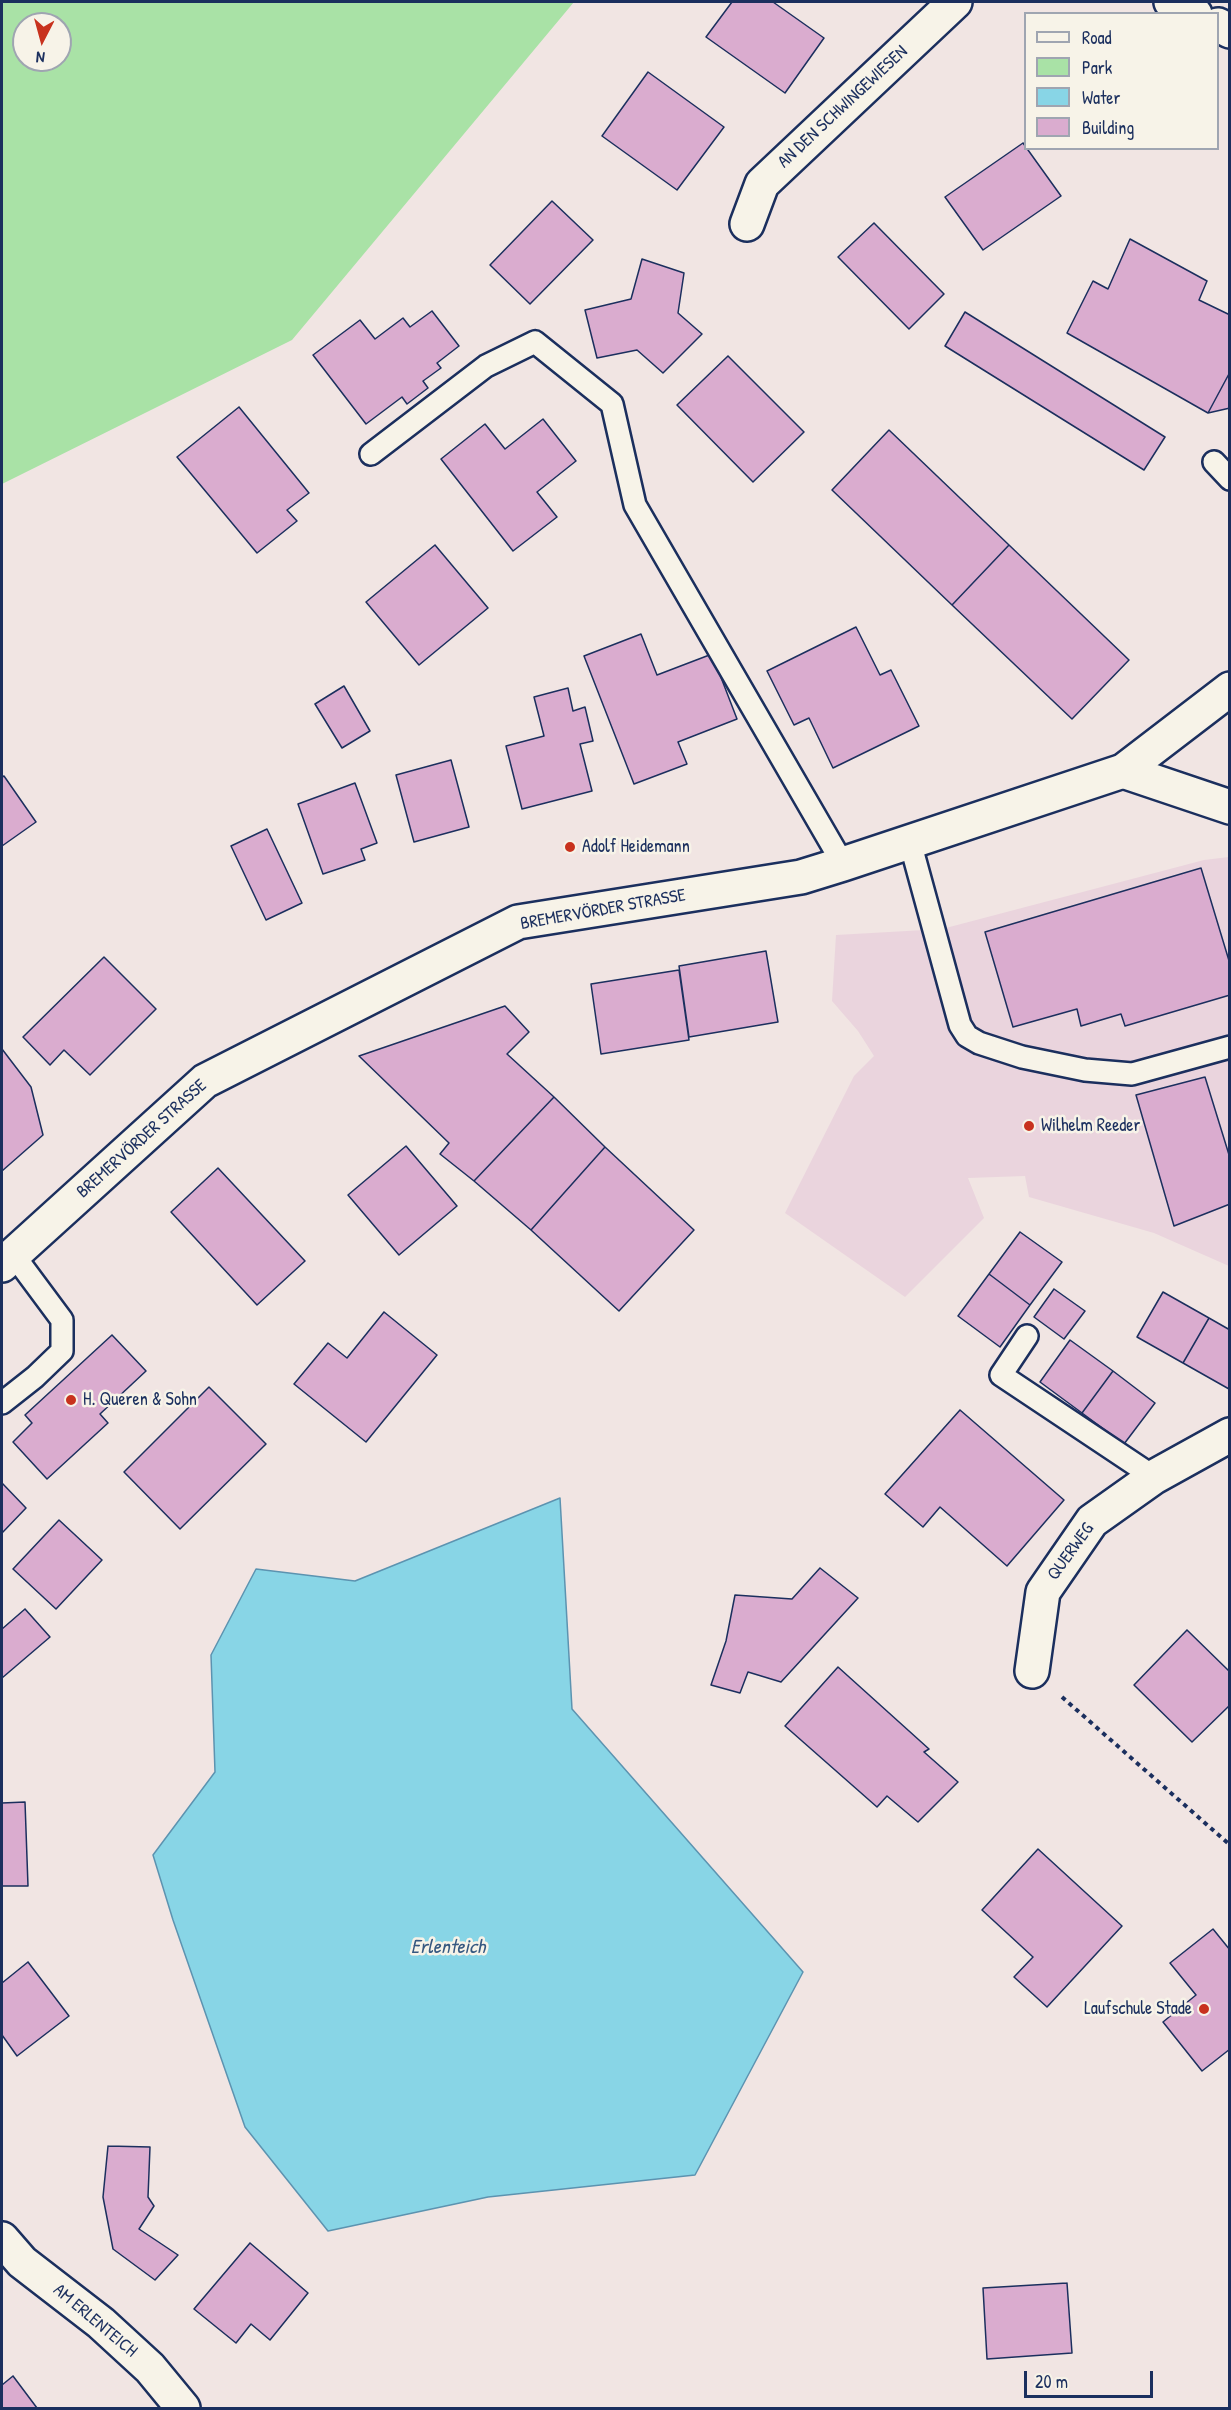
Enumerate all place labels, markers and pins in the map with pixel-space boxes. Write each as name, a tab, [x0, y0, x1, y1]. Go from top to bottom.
place label: Adolf Heidemann	[582, 836, 690, 858]
marker: Adolf Heidemann	[563, 840, 577, 854]
place label: Wilhelm Reeder	[1041, 1115, 1140, 1137]
marker: Wilhelm Reeder	[1022, 1119, 1036, 1133]
place label: H. Queren & Sohn	[83, 1389, 197, 1411]
marker: H. Queren & Sohn	[64, 1393, 78, 1407]
place label: Laufschule Stade	[1084, 1998, 1192, 2020]
marker: Laufschule Stade	[1197, 2002, 1211, 2016]

